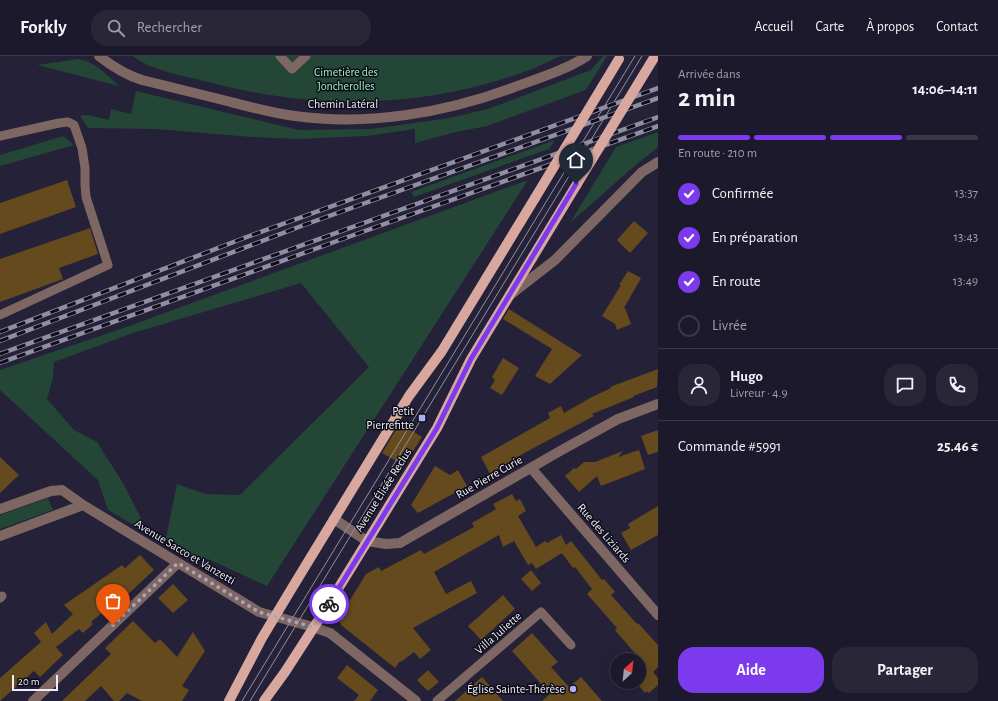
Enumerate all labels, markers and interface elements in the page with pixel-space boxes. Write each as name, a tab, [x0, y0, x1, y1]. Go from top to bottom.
search box	[91, 10, 371, 46]
icon: search	[105, 17, 127, 39]
text: Forkly	[20, 18, 67, 37]
text: Rechercher	[137, 20, 202, 35]
text: Accueil	[754, 20, 793, 34]
text: Carte	[815, 20, 844, 34]
text: À propos	[866, 20, 914, 34]
text: Contact	[936, 20, 978, 34]
park label: Cimetière des Joncherolles	[314, 66, 378, 92]
text: Arrivée dans	[678, 68, 741, 81]
text: 14:06–14:11	[912, 82, 978, 97]
text: 2 min	[678, 85, 736, 111]
street label: Chemin Latéral	[308, 98, 378, 110]
pin	[559, 143, 593, 184]
text: En route · 210 m	[678, 147, 757, 160]
icon: home	[565, 149, 587, 171]
icon: check	[678, 183, 700, 205]
text: Confirmée	[712, 186, 773, 201]
text: 13:37	[954, 187, 978, 200]
icon: check	[678, 227, 700, 249]
text: En préparation	[712, 230, 798, 245]
text: 13:43	[954, 231, 978, 244]
icon: check	[678, 271, 700, 293]
text: En route	[712, 274, 761, 289]
text: 13:49	[953, 275, 978, 288]
text: Livrée	[712, 318, 747, 333]
button: person	[678, 364, 720, 406]
button: chat	[884, 364, 926, 406]
button: phone	[936, 364, 978, 406]
text: Hugo	[730, 369, 763, 384]
text: Livreur · 4.9	[730, 387, 788, 400]
place label: Petit Pierrefitte	[366, 405, 414, 431]
marker: Petit Pierrefitte	[417, 413, 427, 423]
text: Commande #5991	[678, 439, 782, 454]
text: 25.46 €	[937, 439, 978, 454]
street label: Avenue Élisée Reclus	[352, 446, 414, 534]
street label: Rue Pierre Curie	[454, 453, 524, 501]
street label: Rue des Liziards	[575, 501, 633, 565]
street label: Avenue Sacco et Vanzetti	[133, 517, 237, 587]
pin	[96, 584, 130, 625]
courier	[309, 584, 349, 624]
icon: bag	[102, 590, 124, 612]
icon: bike	[318, 593, 340, 615]
street label: Villa Juliette	[472, 610, 524, 656]
button: Aide	[678, 647, 824, 693]
button: Partager	[832, 647, 978, 693]
north arrow	[610, 653, 646, 689]
map controls	[610, 653, 646, 689]
scale bar	[12, 673, 58, 692]
text: 20 m	[18, 676, 39, 687]
place label: Église Sainte-Thérèse	[467, 682, 565, 695]
marker: Église Sainte-Thérèse	[568, 684, 578, 694]

